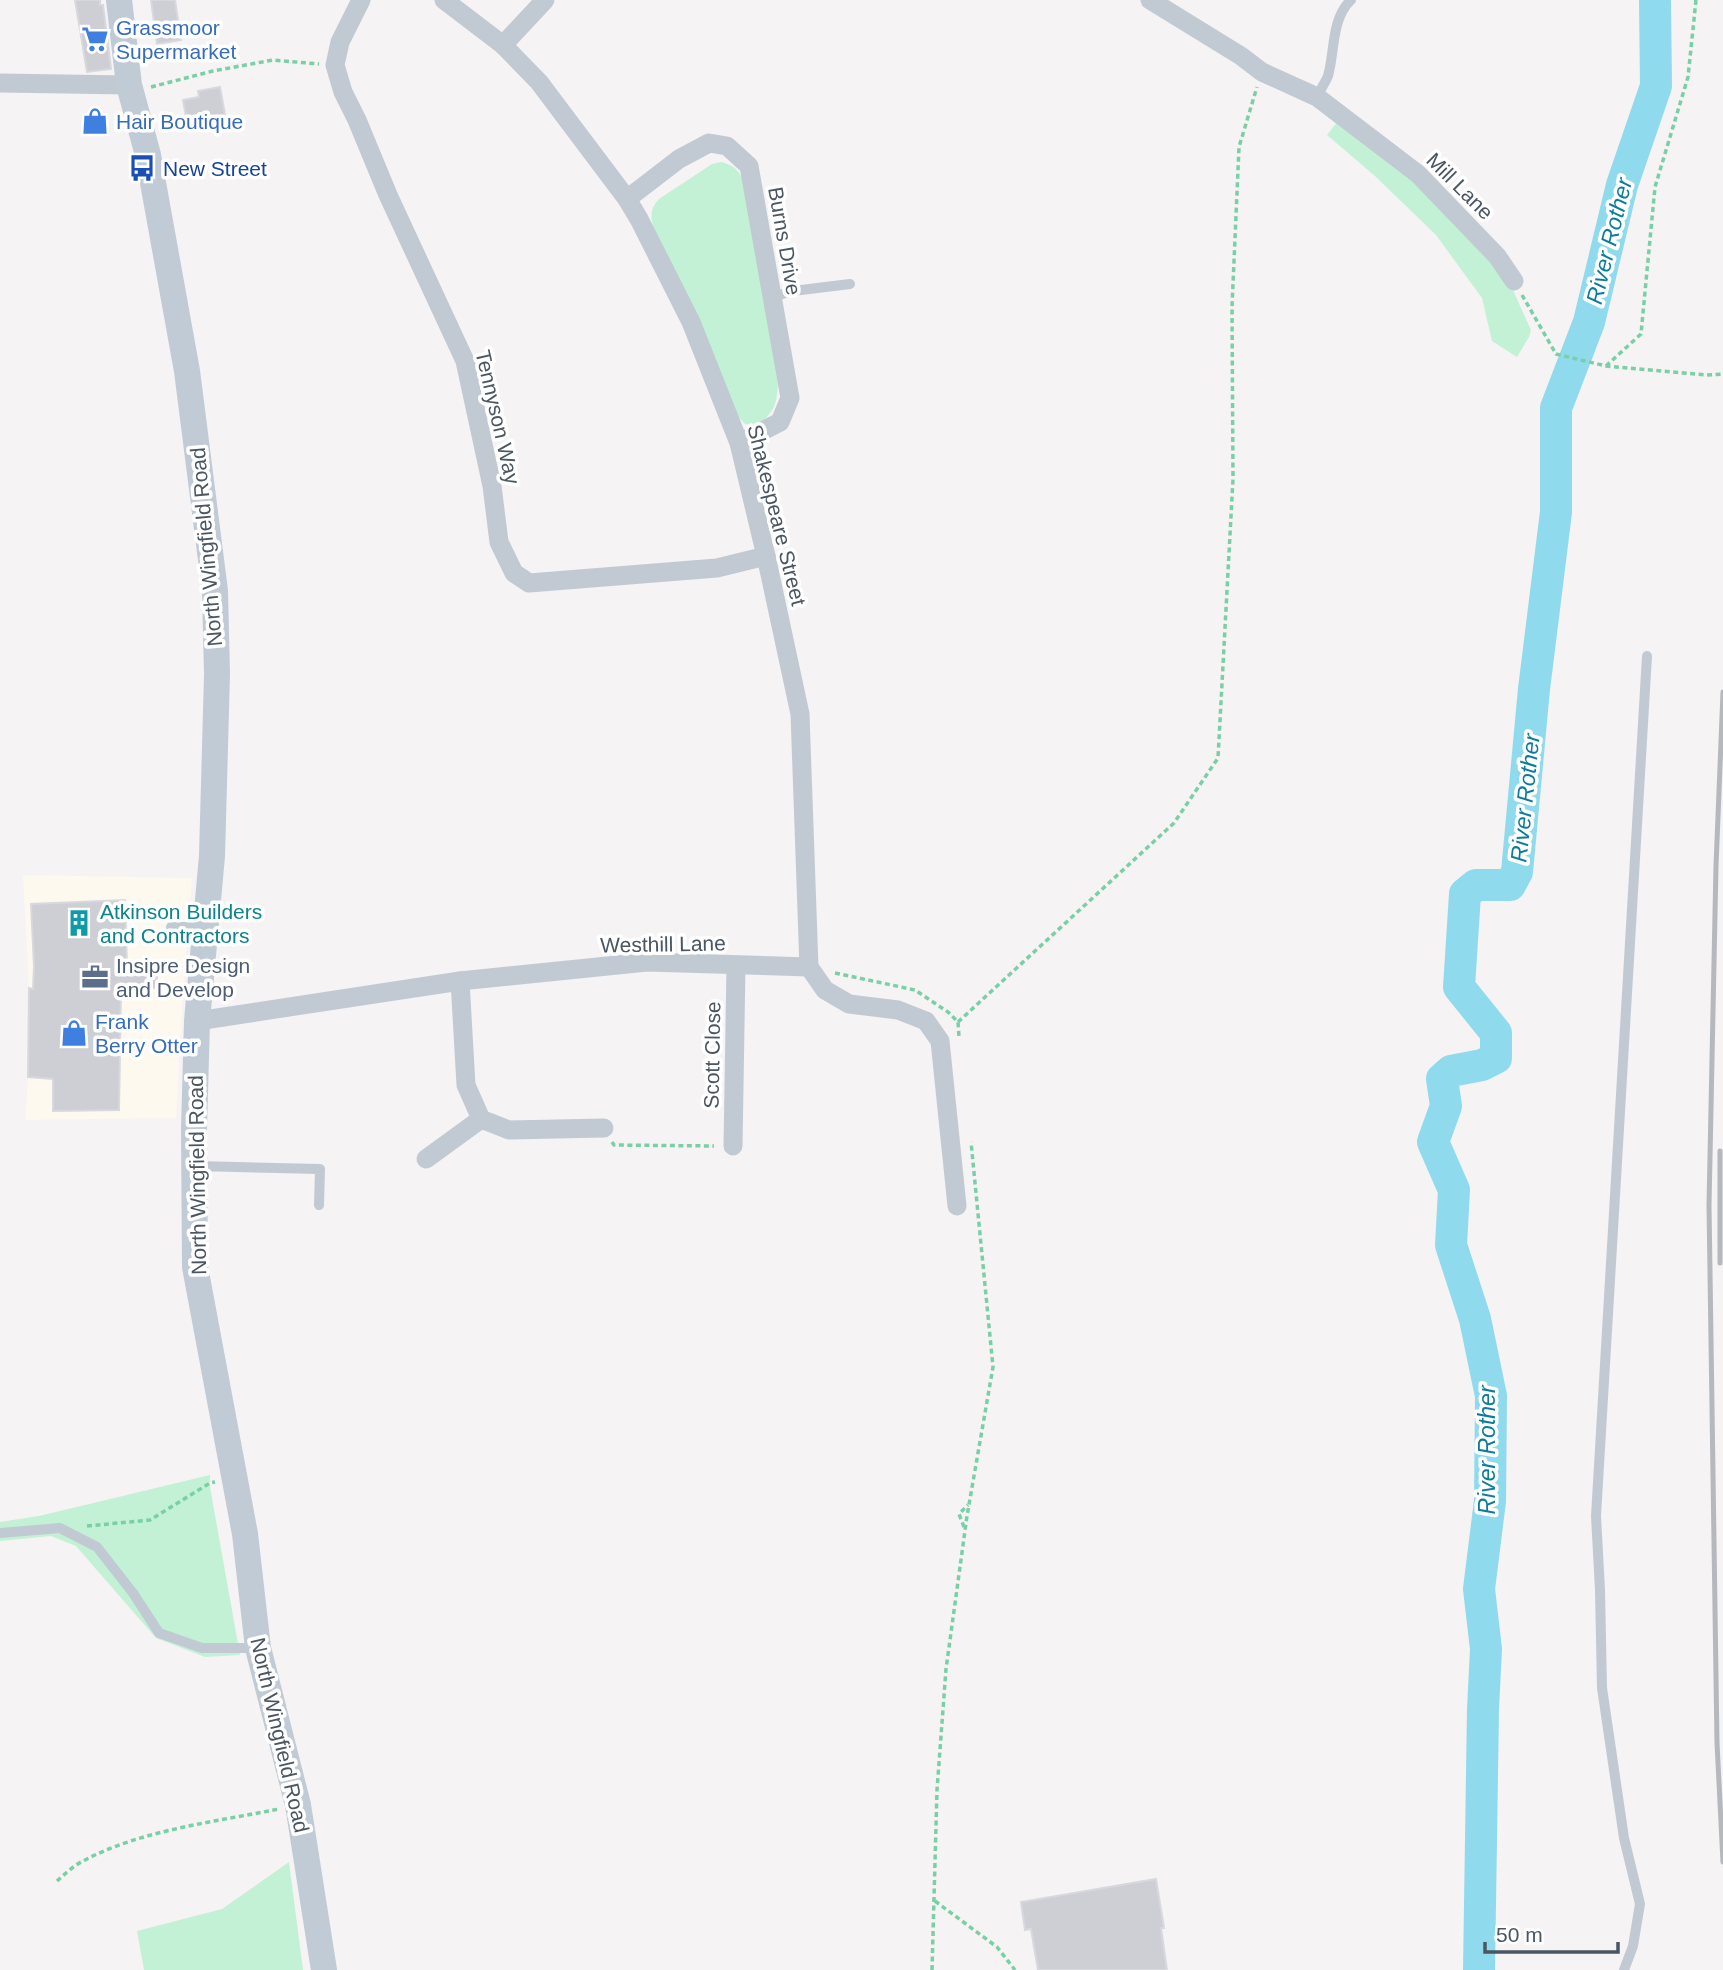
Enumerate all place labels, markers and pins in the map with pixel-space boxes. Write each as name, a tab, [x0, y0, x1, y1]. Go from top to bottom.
place label: Grassmoor Supermarket	[116, 16, 236, 63]
supermarket icon: Grassmoor Supermarket	[80, 24, 110, 54]
shop icon: Hair Boutique	[80, 106, 110, 136]
place label: Hair Boutique	[116, 110, 243, 133]
bus stop icon: New Street	[127, 153, 157, 183]
place label: New Street	[163, 157, 267, 180]
place label: Atkinson Builders and Contractors	[100, 900, 262, 947]
building icon: Atkinson Builders and Contractors	[64, 908, 94, 938]
place label: Insipre Design and Develop	[116, 954, 250, 1001]
office icon: Insipre Design and Develop	[80, 962, 110, 992]
place label: Frank Berry Otter	[95, 1010, 198, 1057]
shop icon: Frank Berry Otter	[59, 1018, 89, 1048]

